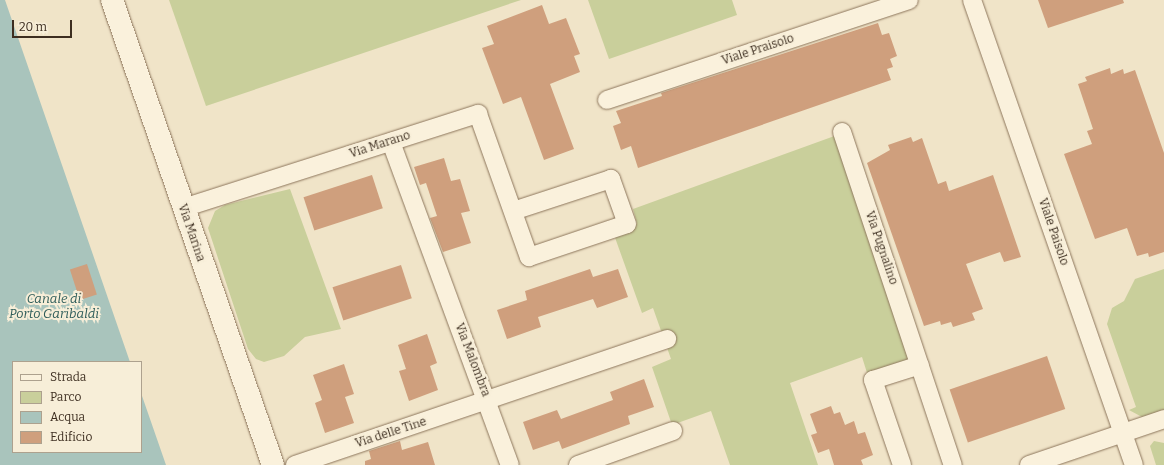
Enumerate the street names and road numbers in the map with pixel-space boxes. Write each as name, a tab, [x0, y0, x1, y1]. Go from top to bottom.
street label: Viale Praisolo	[720, 32, 796, 68]
street label: Via Marano	[348, 128, 412, 162]
street label: Viale Paisolo	[1035, 196, 1071, 268]
street label: Via Marina	[174, 202, 208, 264]
street label: Via Pugnalino	[862, 209, 900, 287]
street label: Via Malombra	[451, 321, 493, 399]
street label: Via delle Tine	[353, 415, 429, 451]

